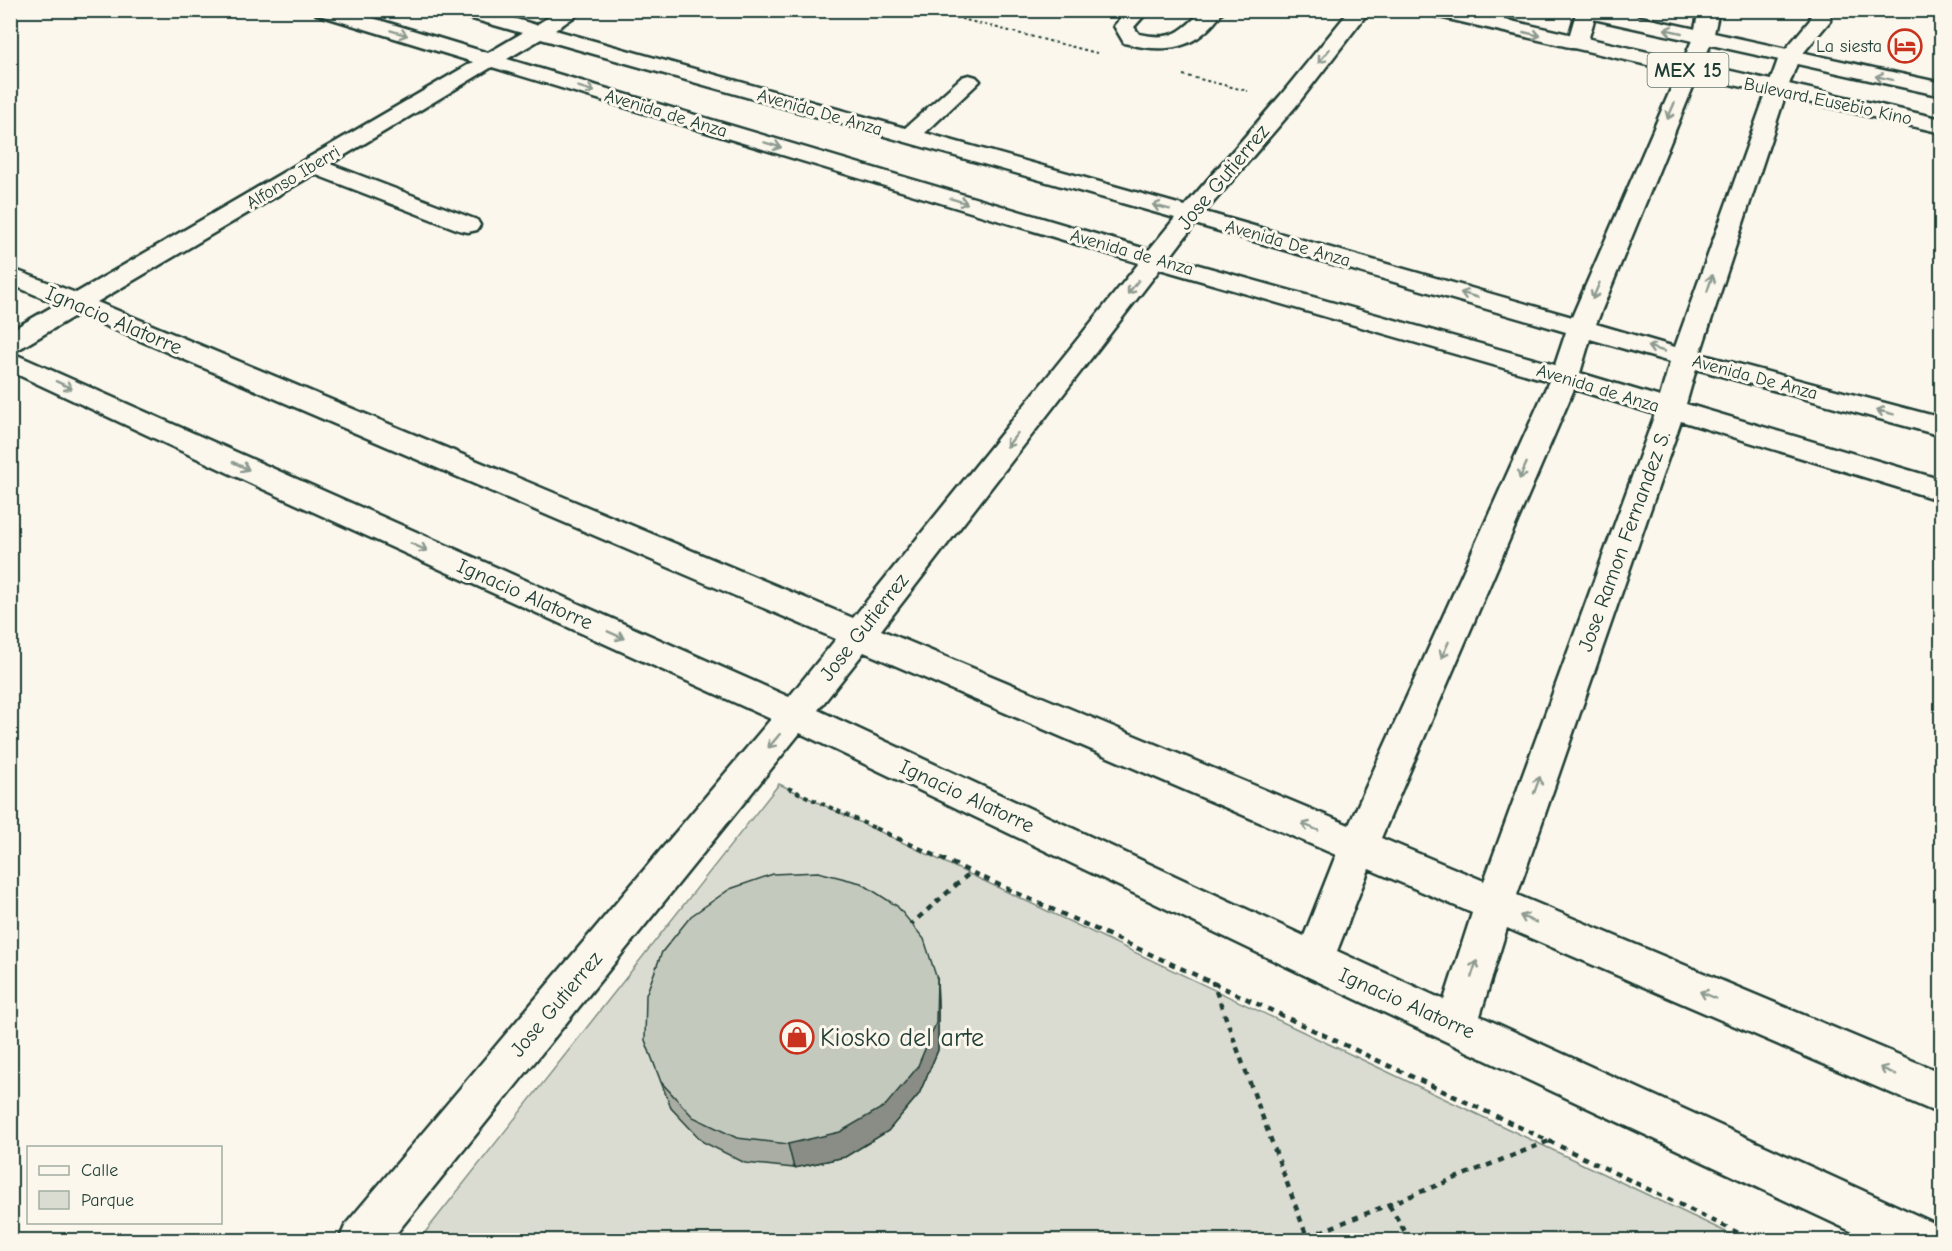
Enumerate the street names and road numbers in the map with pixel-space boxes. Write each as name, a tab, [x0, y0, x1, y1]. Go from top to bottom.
road number: MEX 15	[1648, 53, 1728, 87]
street label: Bulevard Eusebio Kino	[1742, 73, 1914, 130]
street label: Avenida de Anza	[602, 85, 730, 142]
street label: Avenida De Anza	[755, 85, 885, 140]
street label: Jose Gutierrez	[1172, 120, 1274, 234]
street label: Alfonso Iberri	[243, 141, 344, 214]
street label: Avenida De Anza	[1223, 216, 1353, 271]
street label: Avenida de Anza	[1068, 225, 1196, 280]
street label: Ignacio Alatorre	[42, 280, 186, 360]
street label: Avenida De Anza	[1690, 351, 1820, 404]
street label: Avenida de Anza	[1534, 360, 1662, 417]
street label: Jose Ramon Fernandez S.	[1573, 427, 1675, 655]
street label: Ignacio Alatorre	[454, 553, 596, 635]
street label: Jose Gutierrez	[815, 568, 913, 686]
street label: Ignacio Alatorre	[896, 754, 1038, 838]
street label: Jose Gutierrez	[505, 947, 607, 1061]
street label: Ignacio Alatorre	[1336, 962, 1478, 1044]

